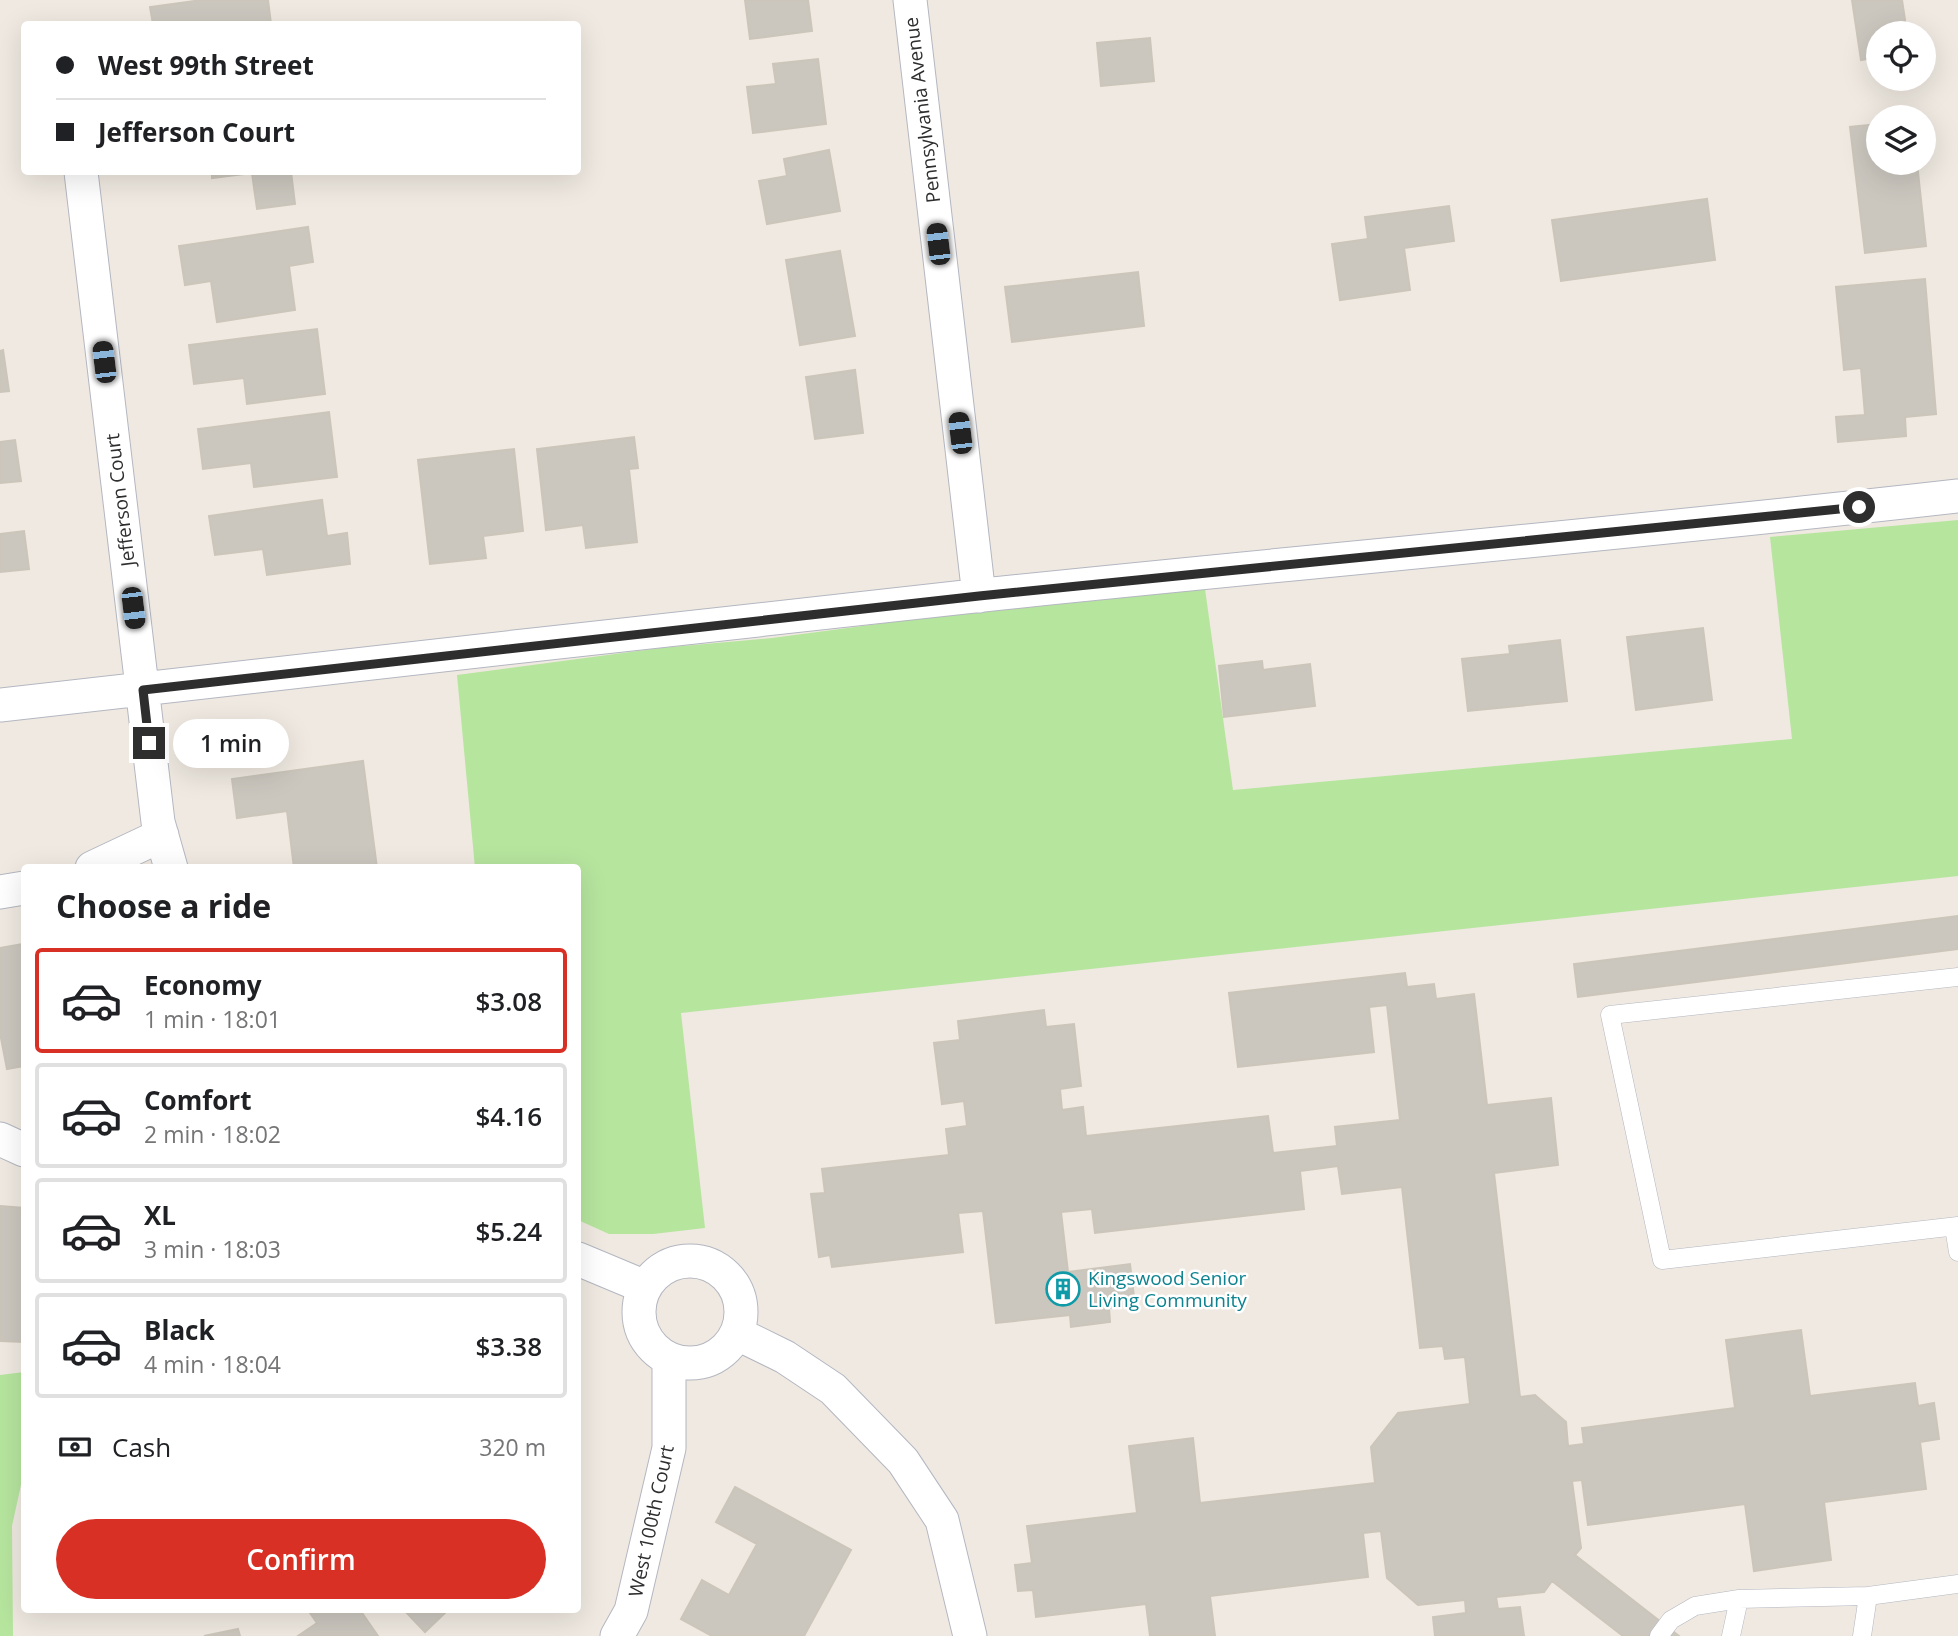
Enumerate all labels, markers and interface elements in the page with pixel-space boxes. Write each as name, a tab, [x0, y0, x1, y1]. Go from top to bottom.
street label: Pennsylvania Avenue	[898, 16, 946, 204]
map controls	[1866, 21, 1936, 175]
button: locate	[1866, 21, 1936, 91]
text: West 99th Street	[98, 47, 314, 83]
button: layers	[1866, 105, 1936, 175]
text: Jefferson Court	[98, 114, 295, 150]
car	[926, 222, 951, 266]
car	[92, 340, 117, 384]
car	[948, 411, 973, 455]
street label: Jefferson Court	[99, 432, 141, 570]
route start	[1843, 491, 1875, 523]
car	[121, 586, 146, 630]
callout: 1 min	[174, 718, 289, 768]
route end	[133, 727, 165, 759]
text: 1 min	[200, 727, 262, 759]
text: Choose a ride	[56, 884, 271, 927]
text: Economy	[144, 967, 262, 1003]
icon: car	[60, 969, 123, 1032]
text: $3.08	[475, 983, 542, 1019]
text: 1 min · 18:01	[144, 1003, 281, 1035]
text: Comfort	[144, 1082, 251, 1118]
icon: car	[60, 1084, 123, 1147]
text: $4.16	[475, 1098, 542, 1134]
text: 2 min · 18:02	[144, 1118, 281, 1150]
text: XL	[144, 1197, 176, 1233]
icon: car	[60, 1199, 123, 1262]
text: $5.24	[475, 1213, 542, 1249]
text: 3 min · 18:03	[144, 1233, 281, 1265]
place label: Kingswood Senior Living Community	[1088, 1265, 1247, 1313]
building icon: Kingswood Senior Living Community	[1044, 1270, 1082, 1308]
text: Black	[144, 1312, 215, 1348]
icon: car	[60, 1314, 123, 1377]
text: $3.38	[475, 1328, 542, 1364]
text: 4 min · 18:04	[144, 1348, 281, 1380]
icon: cash	[56, 1428, 94, 1466]
text: Cash	[112, 1429, 171, 1465]
text: 320 m	[479, 1431, 546, 1463]
street label: West 100th Court	[622, 1443, 680, 1599]
button: Confirm	[56, 1519, 546, 1599]

